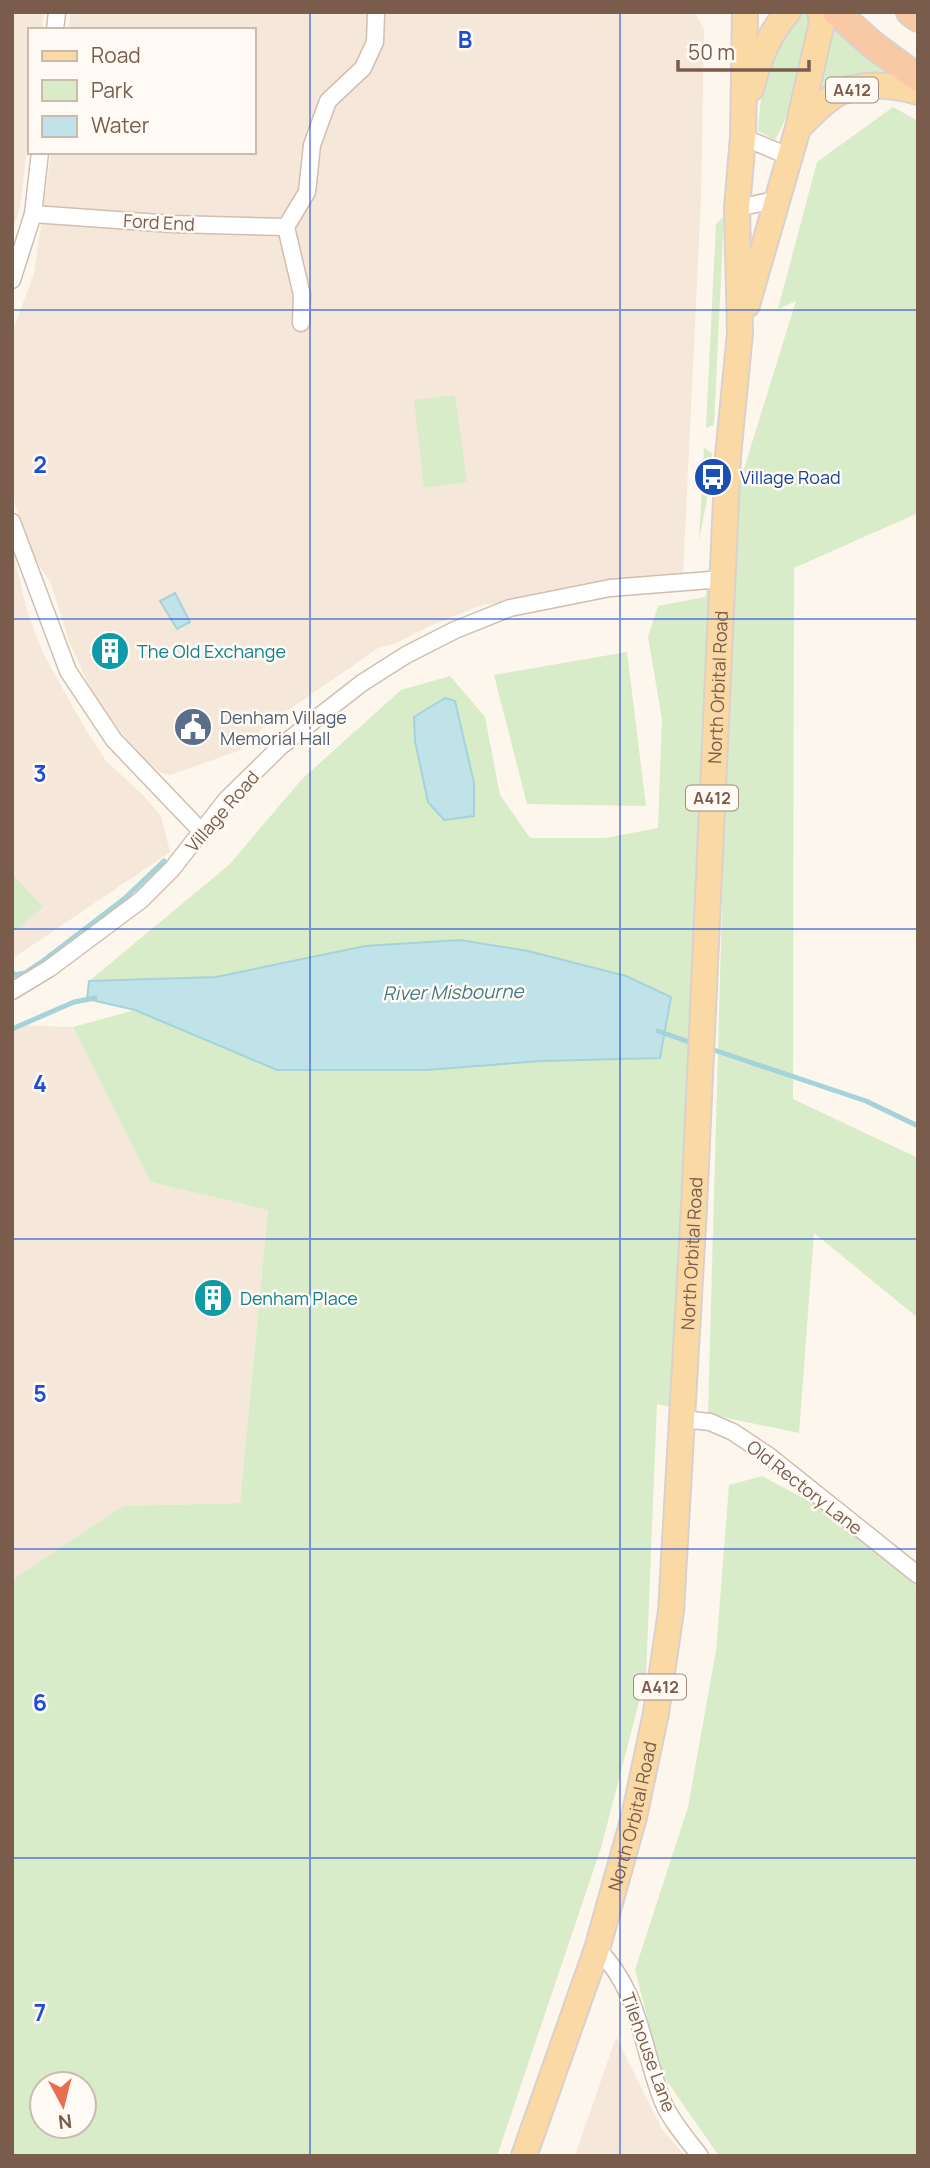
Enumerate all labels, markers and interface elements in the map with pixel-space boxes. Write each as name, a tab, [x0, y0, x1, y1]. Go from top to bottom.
text: B	[458, 23, 472, 55]
legend	[28, 28, 256, 154]
scale bar	[678, 28, 809, 72]
text: 50 m	[688, 38, 735, 66]
text: Road	[91, 41, 141, 69]
text: Park	[91, 76, 133, 104]
road number: A412	[826, 78, 878, 102]
text: Water	[91, 111, 150, 139]
street label: Ford End	[123, 208, 195, 236]
text: 2	[33, 448, 47, 480]
bus stop icon: Village Road	[692, 456, 734, 498]
place label: Village Road	[740, 465, 841, 489]
street label: North Orbital Road	[702, 610, 733, 764]
building icon: The Old Exchange	[89, 630, 131, 672]
place label: The Old Exchange	[137, 639, 286, 663]
place label: Denham Village Memorial Hall	[220, 705, 347, 750]
public building icon: Denham Village Memorial Hall	[172, 706, 214, 748]
text: 3	[33, 757, 47, 789]
street label: Village Road	[180, 765, 264, 857]
road number: A412	[686, 786, 738, 810]
water label: River Misbourne	[382, 978, 525, 1006]
text: 4	[33, 1067, 47, 1099]
street label: North Orbital Road	[675, 1177, 707, 1331]
building icon: Denham Place	[192, 1277, 234, 1319]
place label: Denham Place	[240, 1286, 358, 1310]
text: 5	[33, 1377, 47, 1409]
street label: Old Rectory Lane	[742, 1434, 868, 1540]
road number: A412	[634, 1674, 686, 1700]
text: 6	[33, 1686, 47, 1718]
street label: North Orbital Road	[602, 1739, 662, 1894]
street label: Tilehouse Lane	[616, 1989, 682, 2115]
text: 7	[34, 1996, 46, 2028]
north arrow	[28, 2070, 98, 2140]
text: N	[57, 2108, 73, 2136]

